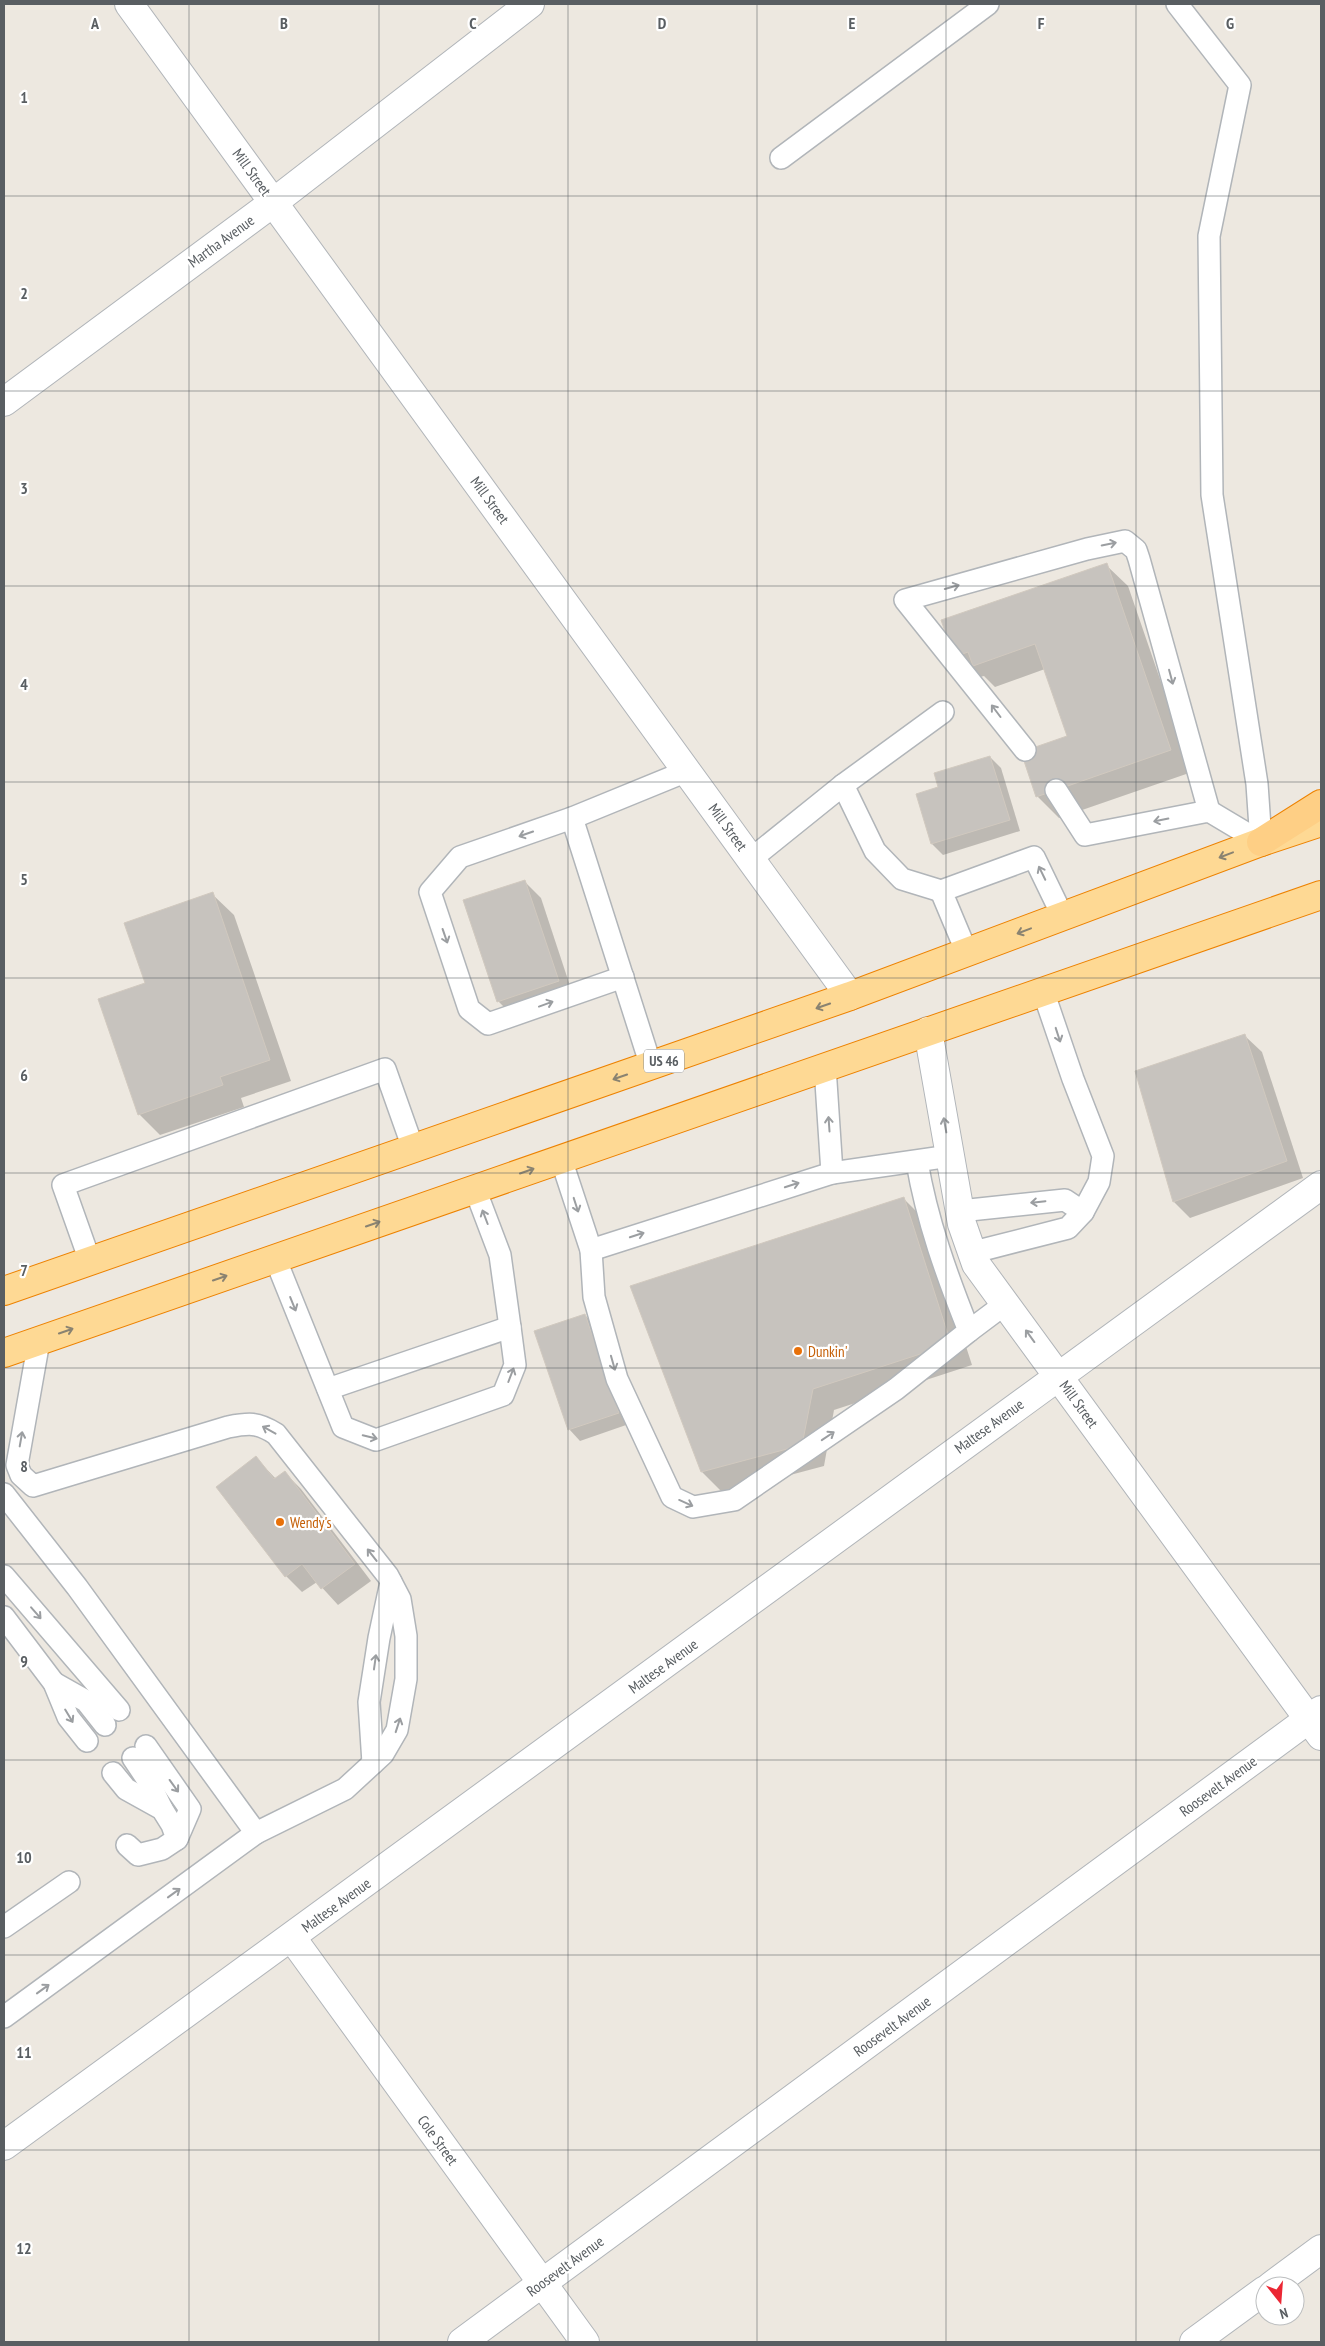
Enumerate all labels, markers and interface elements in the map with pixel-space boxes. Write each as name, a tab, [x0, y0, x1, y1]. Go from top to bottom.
text: A	[90, 13, 100, 33]
text: B	[280, 13, 288, 33]
text: C	[469, 13, 477, 33]
text: D	[658, 13, 667, 33]
text: E	[849, 13, 856, 33]
text: F	[1038, 13, 1045, 33]
text: G	[1226, 13, 1234, 33]
text: 1	[20, 87, 28, 107]
street label: Mill Street	[228, 145, 276, 199]
street label: Martha Avenue	[184, 211, 258, 271]
text: 2	[20, 283, 28, 303]
street label: Mill Street	[466, 473, 514, 527]
text: 3	[20, 478, 28, 498]
one-way arrow	[1100, 539, 1116, 549]
one-way arrow	[943, 581, 959, 591]
one-way arrow	[1166, 669, 1176, 685]
text: 4	[20, 674, 28, 694]
one-way arrow	[991, 704, 1001, 718]
street label: Mill Street	[704, 800, 752, 854]
one-way arrow	[1154, 816, 1170, 826]
one-way arrow	[518, 830, 534, 839]
one-way arrow	[1218, 851, 1234, 860]
one-way arrow	[1036, 866, 1046, 881]
text: 5	[20, 869, 28, 889]
one-way arrow	[1017, 927, 1033, 936]
one-way arrow	[440, 928, 450, 944]
one-way arrow	[538, 999, 553, 1008]
one-way arrow	[816, 1002, 831, 1011]
one-way arrow	[1054, 1027, 1063, 1042]
road number: US 46	[644, 1050, 684, 1072]
text: 6	[20, 1065, 28, 1085]
one-way arrow	[612, 1072, 628, 1082]
one-way arrow	[824, 1116, 833, 1132]
one-way arrow	[939, 1118, 949, 1134]
one-way arrow	[519, 1166, 534, 1175]
one-way arrow	[784, 1180, 800, 1190]
one-way arrow	[572, 1197, 582, 1213]
one-way arrow	[1030, 1197, 1046, 1207]
one-way arrow	[480, 1210, 489, 1225]
one-way arrow	[365, 1219, 381, 1228]
one-way arrow	[629, 1229, 645, 1239]
text: 7	[20, 1260, 28, 1280]
one-way arrow	[212, 1273, 227, 1282]
one-way arrow	[290, 1296, 299, 1311]
one-way arrow	[58, 1326, 74, 1335]
one-way arrow	[1024, 1330, 1035, 1343]
place label: Dunkin'	[808, 1342, 848, 1361]
marker: Dunkin'	[792, 1345, 804, 1357]
one-way arrow	[608, 1355, 618, 1371]
one-way arrow	[507, 1368, 516, 1383]
street label: Mill Street	[1055, 1377, 1103, 1431]
street label: Maltese Avenue	[951, 1394, 1027, 1458]
one-way arrow	[262, 1425, 276, 1435]
one-way arrow	[17, 1431, 27, 1447]
one-way arrow	[820, 1431, 834, 1441]
one-way arrow	[362, 1433, 378, 1442]
text: 8	[20, 1456, 28, 1476]
one-way arrow	[678, 1499, 693, 1509]
place label: Wendy's	[290, 1513, 331, 1532]
marker: Wendy's	[274, 1516, 286, 1528]
one-way arrow	[366, 1549, 377, 1562]
one-way arrow	[30, 1606, 41, 1619]
street label: Maltese Avenue	[625, 1634, 701, 1698]
text: 9	[20, 1651, 28, 1671]
one-way arrow	[370, 1655, 380, 1671]
one-way arrow	[64, 1708, 74, 1722]
one-way arrow	[393, 1717, 403, 1733]
street label: Roosevelt Avenue	[1176, 1752, 1260, 1820]
one-way arrow	[169, 1779, 179, 1793]
text: 10	[16, 1847, 32, 1867]
street label: Maltese Avenue	[298, 1873, 374, 1937]
one-way arrow	[167, 1888, 181, 1898]
one-way arrow	[36, 1983, 49, 1994]
street label: Roosevelt Avenue	[850, 1992, 934, 2060]
text: 11	[16, 2042, 32, 2062]
street label: Cole Street	[414, 2111, 462, 2169]
street label: Roosevelt Avenue	[523, 2232, 607, 2300]
text: 12	[16, 2238, 32, 2258]
north arrow	[1255, 2276, 1305, 2326]
text: N	[1278, 2304, 1290, 2323]

